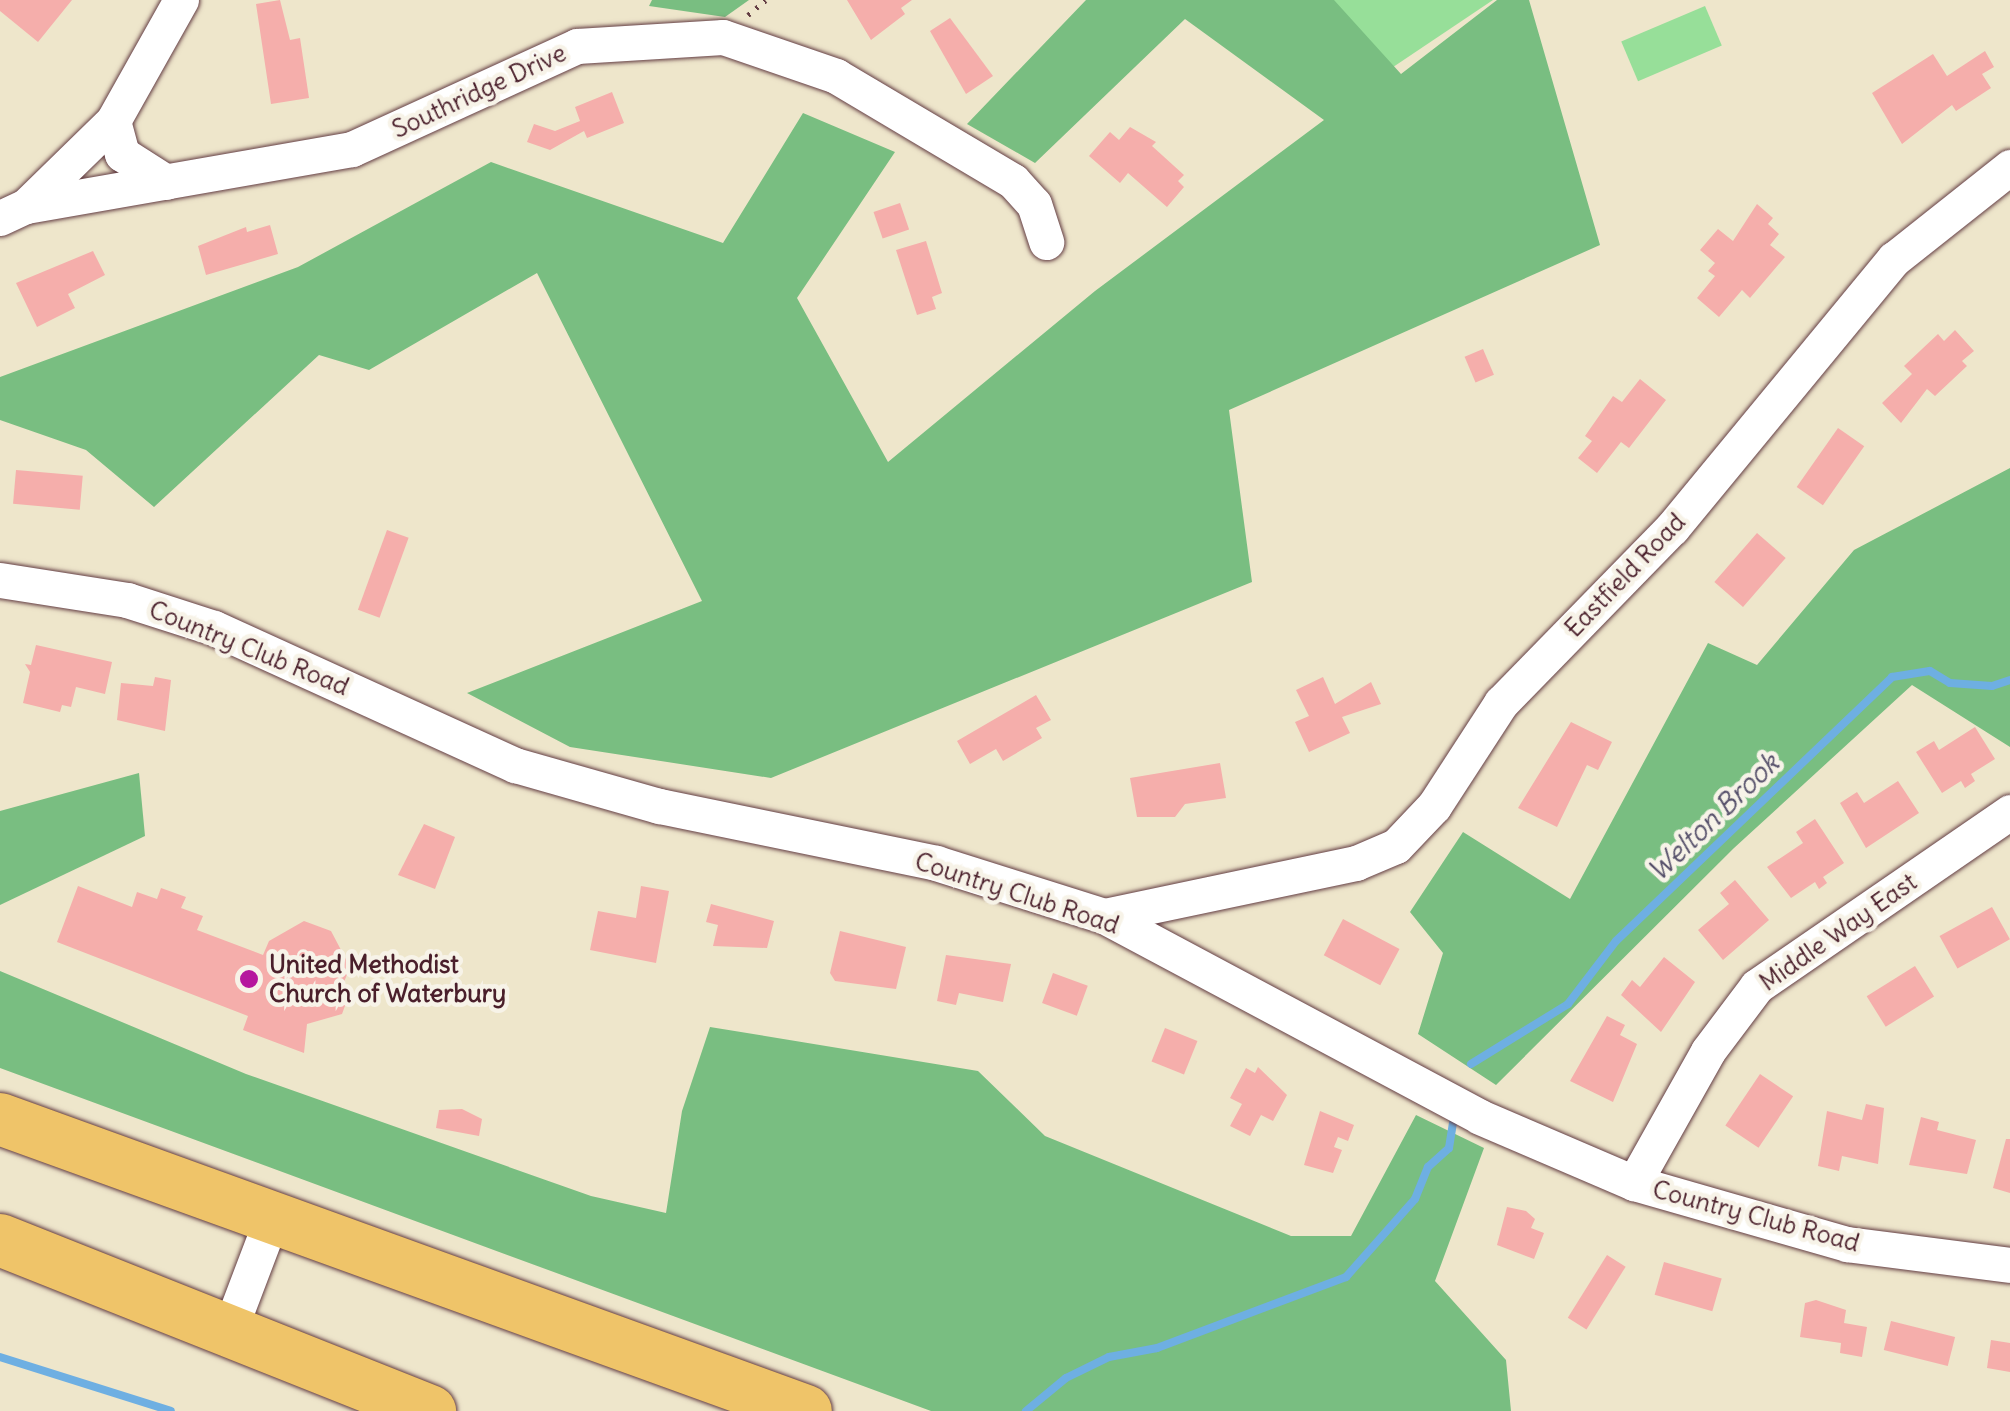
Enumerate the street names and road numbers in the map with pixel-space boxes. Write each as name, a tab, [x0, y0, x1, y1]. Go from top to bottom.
street label: Southridge Drive	[387, 38, 571, 144]
street label: Eastfield Road	[1558, 507, 1692, 643]
street label: Country Club Road	[145, 594, 353, 702]
street label: Country Club Road	[911, 846, 1123, 940]
street label: Middle Way East	[1754, 867, 1922, 997]
street label: Country Club Road	[1649, 1174, 1863, 1258]

